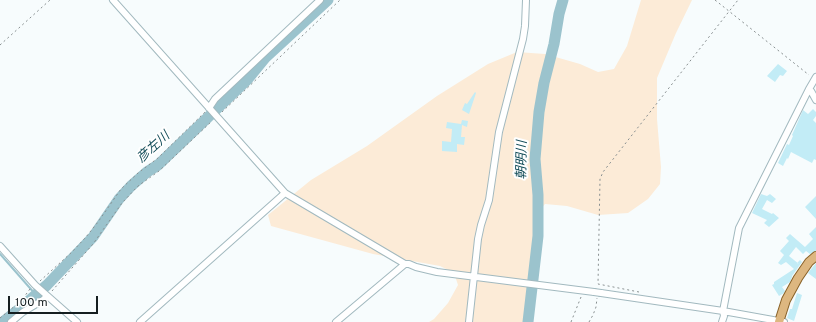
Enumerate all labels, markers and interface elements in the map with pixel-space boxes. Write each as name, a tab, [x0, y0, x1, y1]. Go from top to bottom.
water label: 彦左川	[134, 129, 174, 167]
water label: 朝明川	[515, 140, 531, 180]
scale bar	[10, 288, 100, 314]
text: 100 m	[15, 295, 48, 311]

